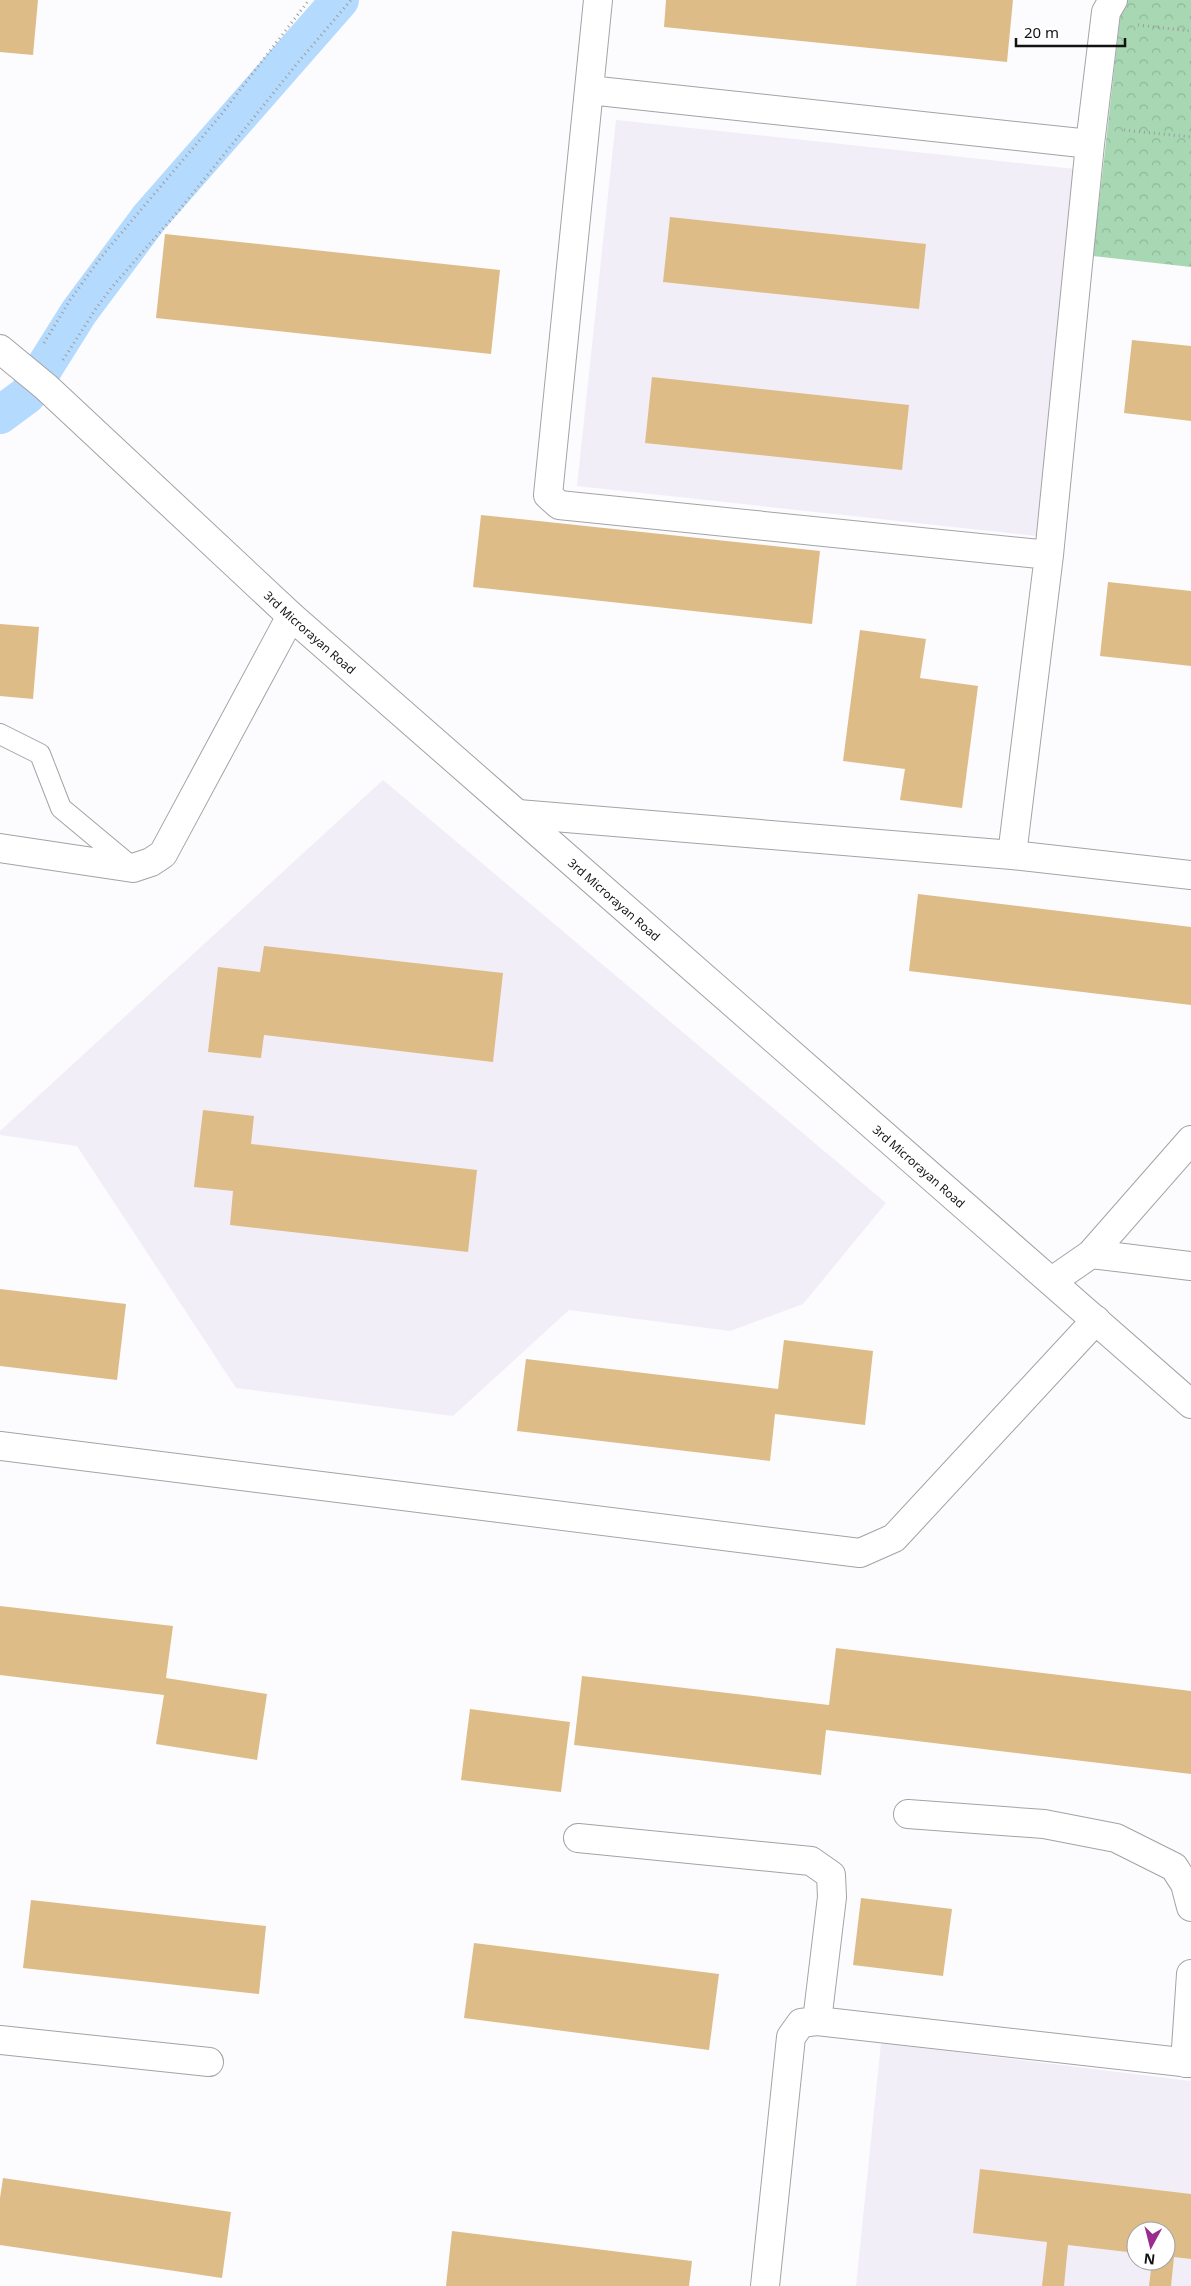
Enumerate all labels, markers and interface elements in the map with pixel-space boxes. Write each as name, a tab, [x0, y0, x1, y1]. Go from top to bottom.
scale bar	[1016, 15, 1125, 47]
text: 20 m	[1024, 22, 1059, 42]
street label: 3rd Microrayan Road	[260, 587, 360, 678]
street label: 3rd Microrayan Road	[565, 854, 664, 944]
street label: 3rd Microrayan Road	[869, 1121, 969, 1211]
north arrow	[1126, 2221, 1176, 2271]
text: N	[1143, 2249, 1156, 2270]

